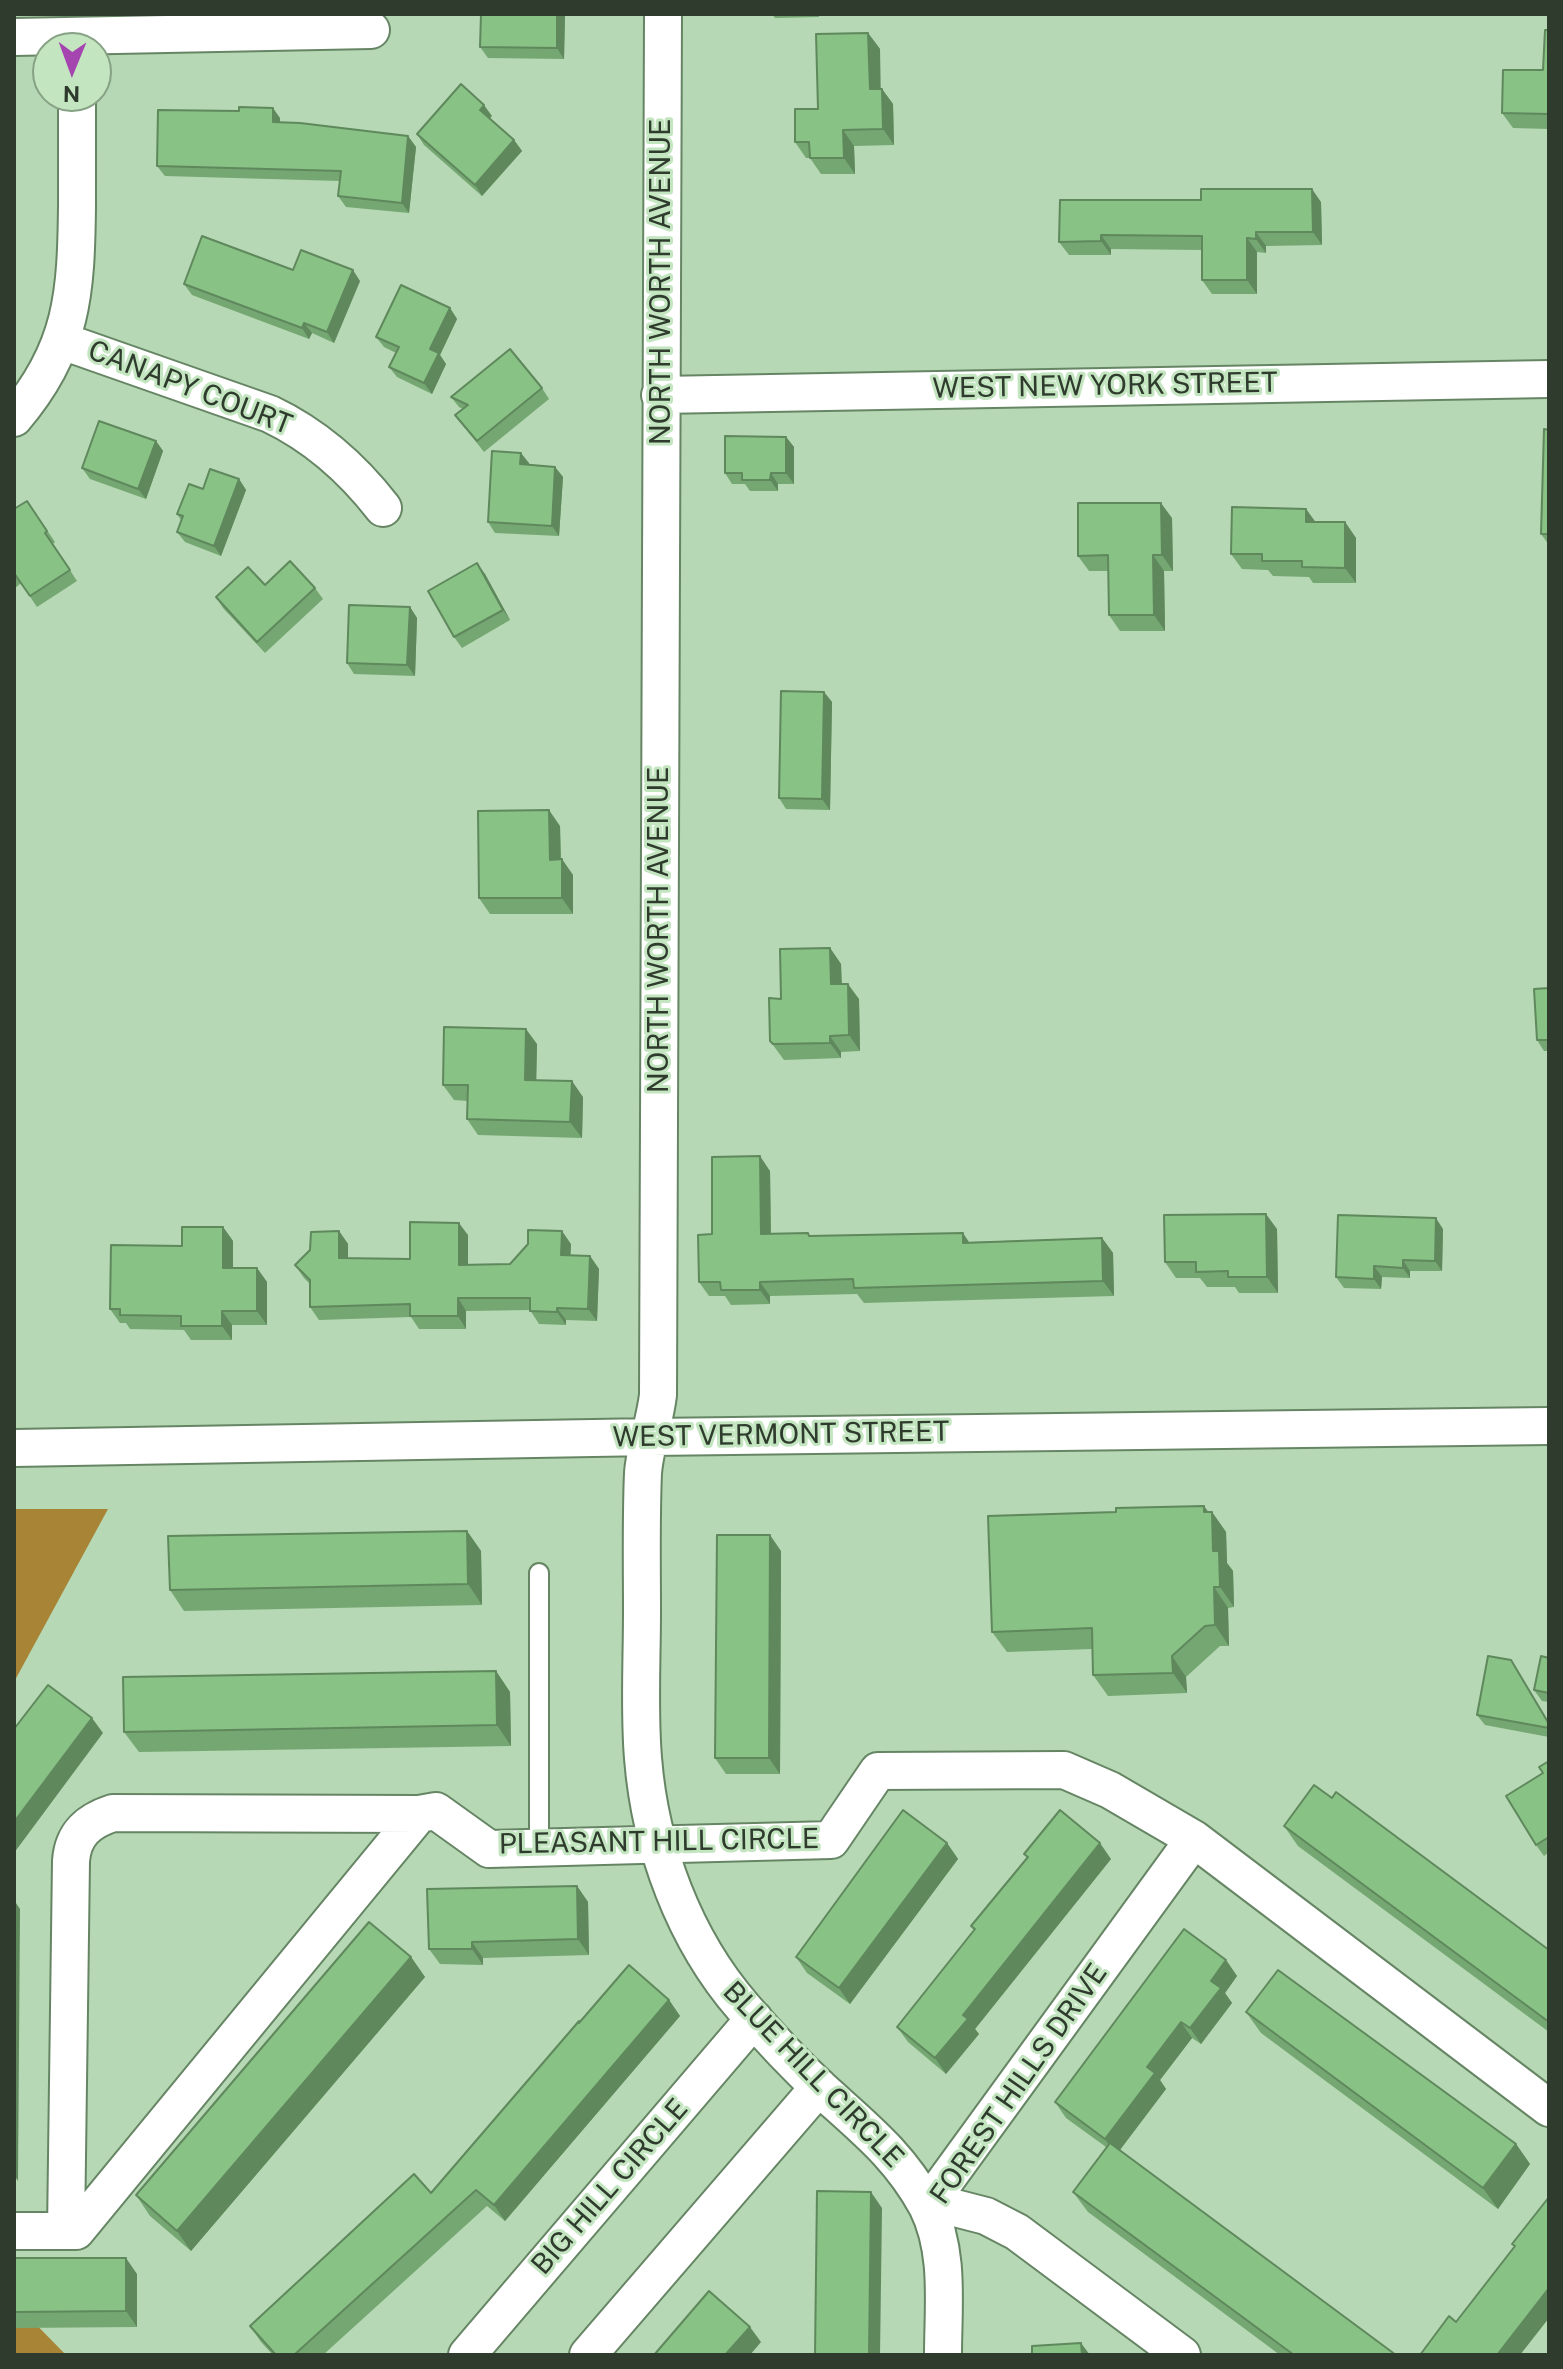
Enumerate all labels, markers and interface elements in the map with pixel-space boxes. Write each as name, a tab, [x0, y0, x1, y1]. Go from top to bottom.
north arrow	[32, 32, 112, 112]
text: N	[63, 81, 80, 107]
street label: NORTH WORTH AVENUE	[644, 119, 678, 445]
street label: CANAPY COURT	[83, 334, 297, 442]
street label: WEST NEW YORK STREET	[932, 366, 1278, 406]
street label: NORTH WORTH AVENUE	[642, 767, 676, 1093]
street label: WEST VERMONT STREET	[612, 1415, 950, 1455]
street label: PLEASANT HILL CIRCLE	[498, 1822, 820, 1862]
street label: FOREST HILLS DRIVE	[923, 1957, 1115, 2211]
street label: BLUE HILL CIRCLE	[716, 1975, 910, 2175]
street label: BIG HILL CIRCLE	[525, 2092, 695, 2282]

